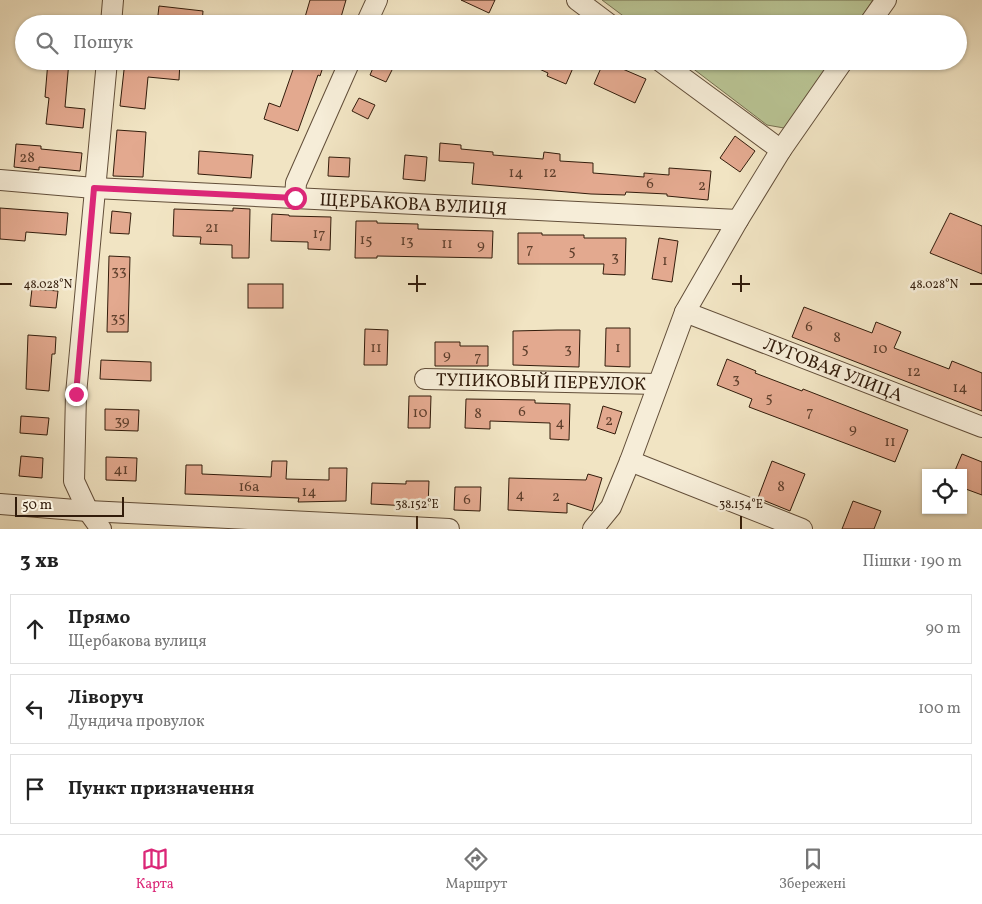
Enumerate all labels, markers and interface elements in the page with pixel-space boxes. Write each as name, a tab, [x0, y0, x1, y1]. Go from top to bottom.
search box	[15, 15, 967, 70]
icon: search	[33, 29, 61, 57]
text: Пошук	[73, 30, 133, 56]
house number: 28	[19, 148, 35, 169]
house number: 14	[509, 163, 523, 184]
house number: 12	[543, 163, 557, 184]
house number: 6	[646, 174, 654, 195]
house number: 2	[698, 176, 706, 197]
route start	[284, 187, 307, 210]
street label: ЩЕРБАКОВА ВУЛИЦЯ	[319, 188, 508, 223]
house number: 21	[205, 218, 219, 239]
house number: 17	[312, 224, 326, 245]
house number: 15	[359, 230, 373, 251]
house number: 13	[400, 231, 414, 252]
house number: 11	[441, 234, 453, 255]
house number: 9	[477, 235, 485, 256]
house number: 7	[526, 239, 534, 260]
house number: 5	[568, 241, 576, 262]
house number: 3	[611, 247, 619, 268]
house number: 1	[662, 251, 668, 272]
house number: 33	[111, 261, 127, 282]
text: 48.028°N	[24, 277, 73, 293]
text: 48.028°N	[910, 277, 959, 293]
house number: 35	[111, 308, 125, 329]
house number: 6	[805, 317, 813, 338]
house number: 8	[833, 328, 841, 349]
street label: ЛУГОВАЯ УЛИЦА	[759, 332, 906, 409]
house number: 11	[370, 338, 382, 359]
house number: 1	[615, 338, 621, 359]
house number: 5	[521, 339, 529, 360]
house number: 3	[564, 339, 572, 360]
house number: 10	[873, 339, 887, 360]
house number: 9	[443, 345, 451, 366]
house number: 7	[474, 347, 482, 368]
house number: 12	[907, 362, 921, 383]
street label: ТУПИКОВЫЙ ПЕРЕУЛОК	[435, 368, 646, 398]
house number: 3	[732, 369, 740, 390]
house number: 14	[953, 378, 967, 399]
route end	[65, 383, 88, 406]
house number: 5	[765, 388, 773, 409]
house number: 6	[518, 402, 526, 423]
house number: 7	[806, 402, 814, 423]
house number: 10	[413, 403, 427, 424]
house number: 8	[474, 404, 482, 425]
house number: 39	[114, 411, 130, 432]
house number: 2	[605, 411, 613, 432]
house number: 4	[556, 413, 565, 434]
house number: 9	[849, 419, 857, 440]
house number: 11	[884, 432, 896, 453]
house number: 41	[114, 460, 128, 481]
map controls	[922, 469, 967, 514]
button: locate	[922, 469, 967, 514]
house number: 16а	[239, 477, 259, 498]
house number: 8	[777, 477, 785, 498]
house number: 14	[302, 482, 316, 503]
house number: 4	[516, 485, 525, 506]
house number: 2	[552, 487, 560, 508]
house number: 6	[463, 490, 471, 511]
scale bar	[15, 494, 124, 517]
text: 50 m	[22, 496, 52, 515]
text: 38.152°E	[395, 497, 439, 513]
text: 38.154°E	[719, 497, 763, 513]
text: 3 хв	[20, 547, 59, 576]
text: Пішки · 190 m	[862, 551, 962, 573]
text: Прямо	[68, 605, 130, 631]
icon: ahead	[21, 615, 49, 643]
text: 90 m	[925, 618, 961, 640]
text: Щербакова вулиця	[68, 631, 207, 653]
text: Ліворуч	[68, 685, 143, 711]
icon: left	[21, 695, 49, 723]
text: 100 m	[918, 698, 961, 720]
text: Дундича провулок	[68, 711, 205, 733]
icon: arrive	[21, 775, 49, 803]
text: Пункт призначення	[68, 776, 254, 802]
tab: Карта	[136, 845, 174, 894]
tab: Маршрут	[446, 845, 507, 894]
tab: Збережені	[779, 845, 846, 894]

